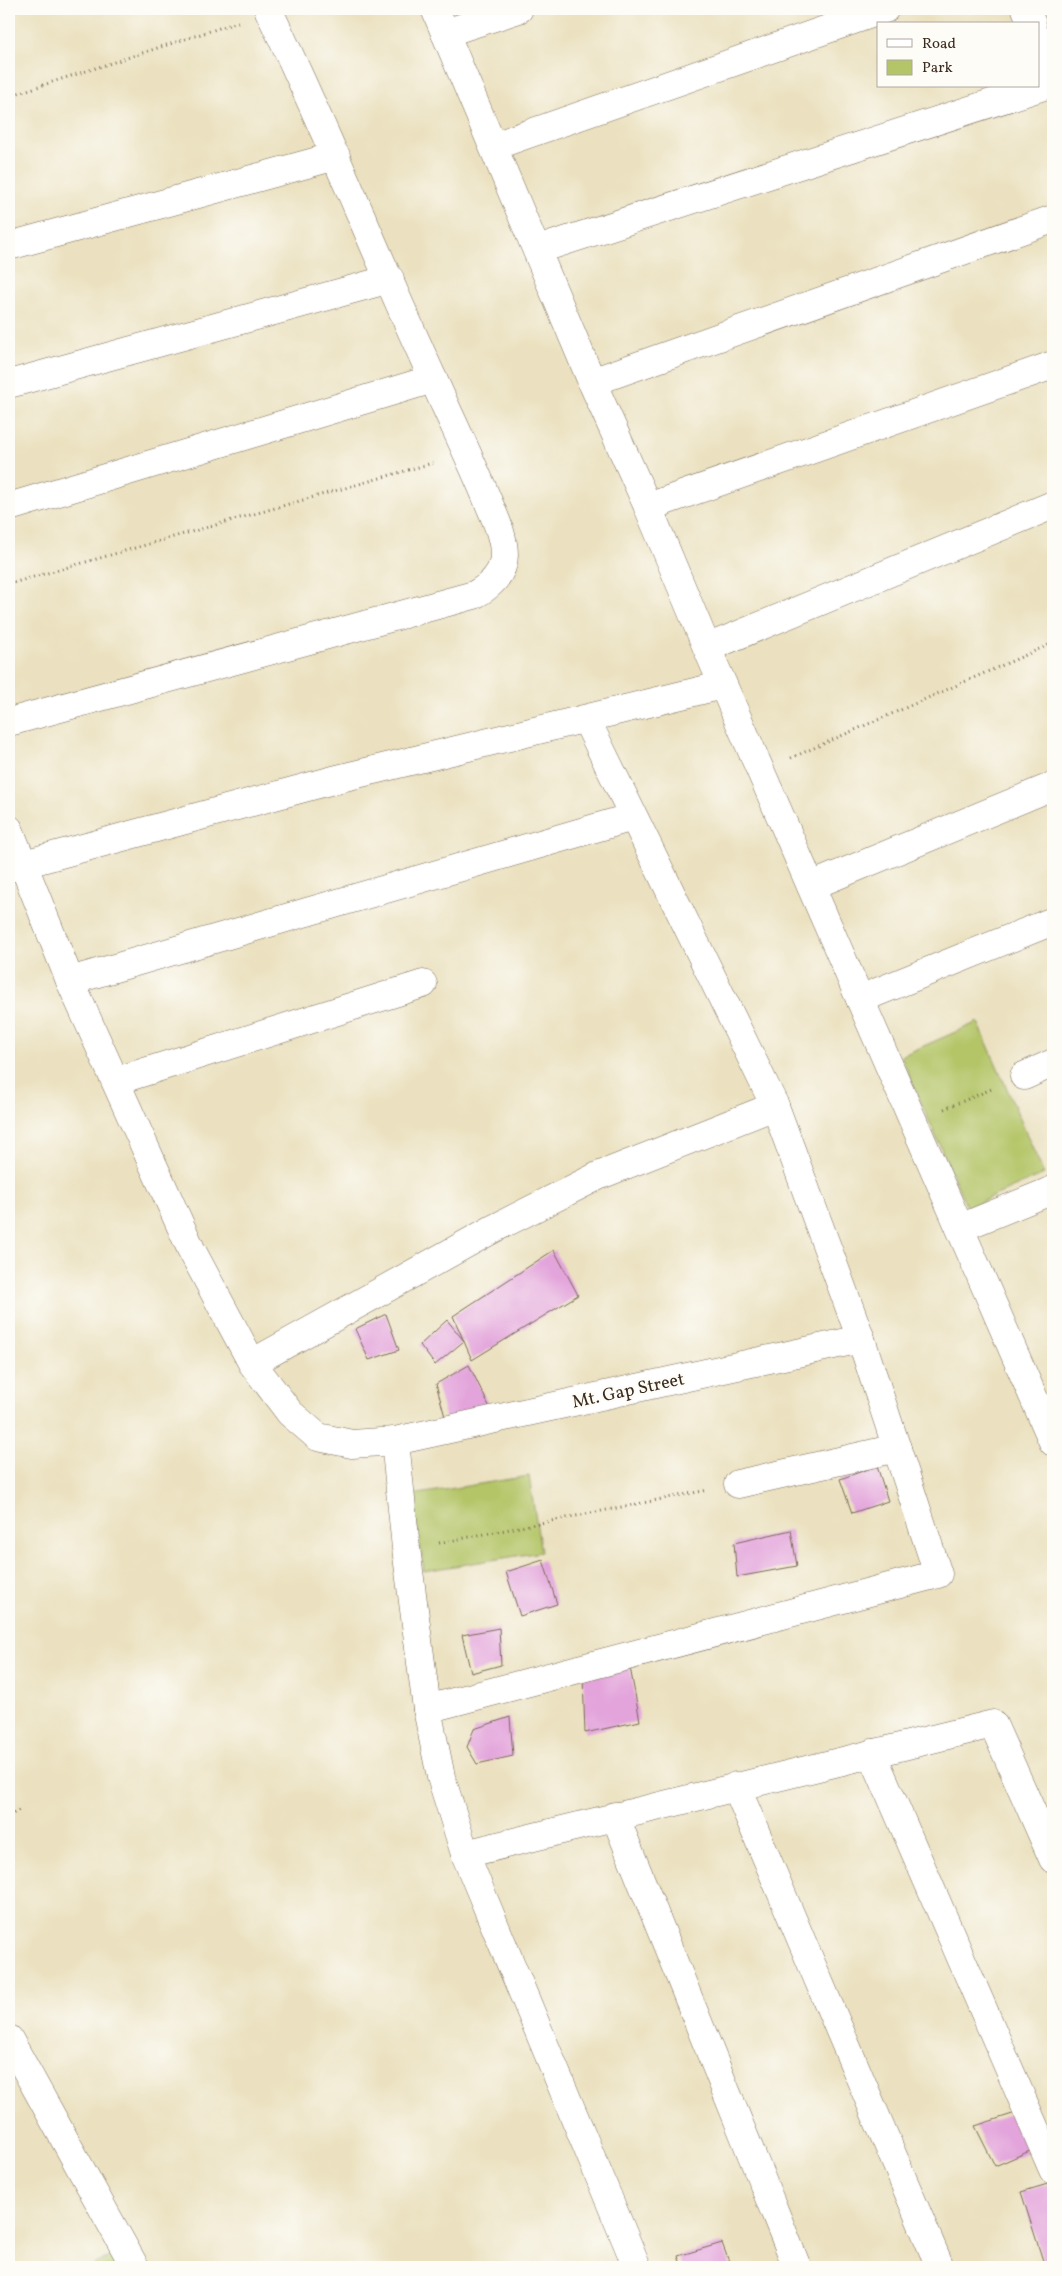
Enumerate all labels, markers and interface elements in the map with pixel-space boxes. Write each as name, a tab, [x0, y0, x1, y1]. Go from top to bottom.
legend	[877, 22, 1040, 88]
text: Road	[922, 34, 956, 55]
text: Park	[922, 58, 953, 79]
street label: Mt. Gap Street	[570, 1367, 687, 1416]

